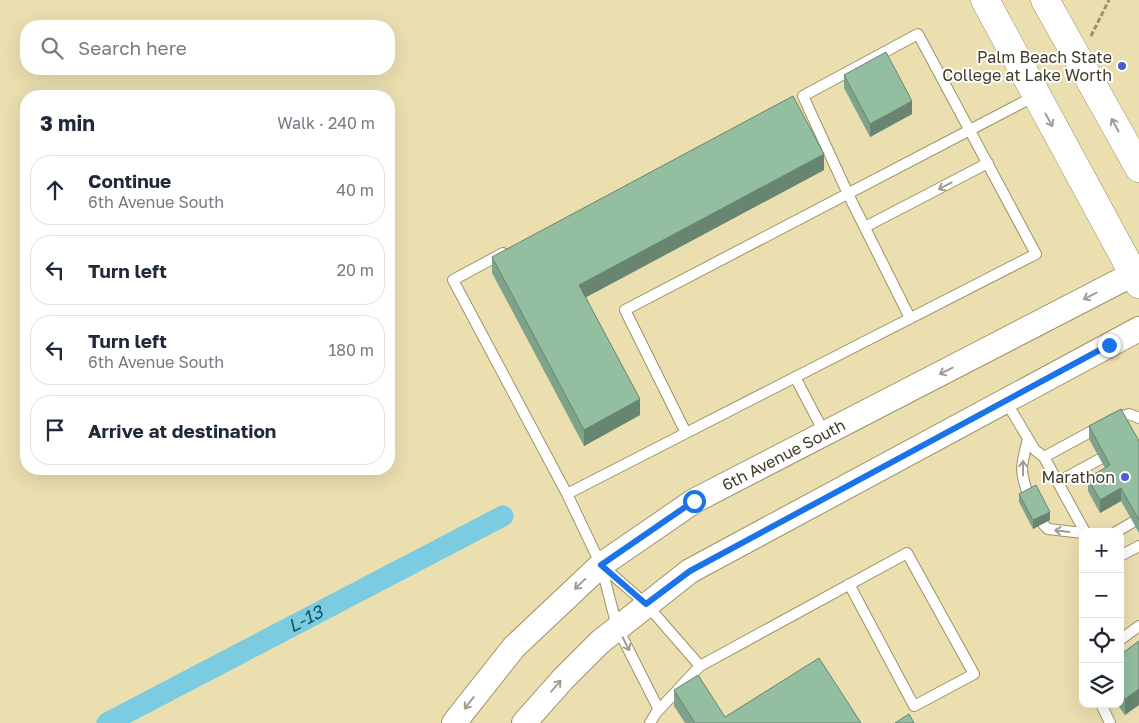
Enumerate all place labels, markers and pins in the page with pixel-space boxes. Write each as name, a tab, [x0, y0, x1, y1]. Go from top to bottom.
place label: Palm Beach State College at Lake Worth	[942, 47, 1112, 85]
marker: Palm Beach State College at Lake Worth	[1116, 60, 1128, 72]
place label: Marathon	[1042, 467, 1115, 487]
marker: Marathon	[1119, 471, 1131, 483]

